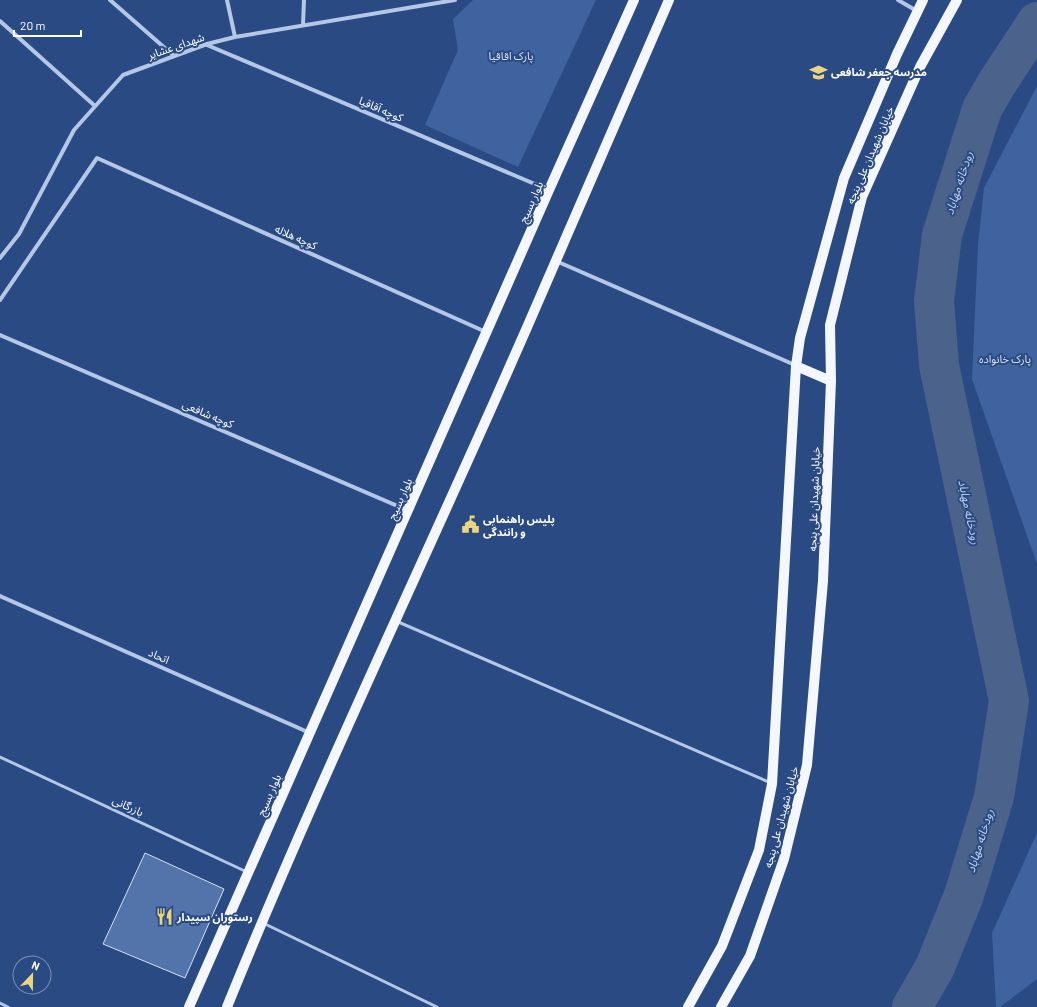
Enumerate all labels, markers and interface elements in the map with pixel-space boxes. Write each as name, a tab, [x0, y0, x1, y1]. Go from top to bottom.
scale bar	[14, 12, 81, 38]
text: 20 m	[20, 18, 46, 32]
street label: شهدای عشایر	[145, 30, 207, 63]
park label: پارک اقاقیا	[489, 49, 533, 64]
school or university icon: مدرسه جعفر شافعی	[808, 62, 828, 82]
place label: مدرسه جعفر شافعی	[831, 65, 927, 79]
street label: کوچه آقاقیا	[356, 93, 406, 126]
street label: خیابان شهیدان علی پنجه	[843, 104, 898, 206]
water label: رودخانه مهاباد	[941, 149, 976, 216]
street label: بلوار بسیج	[516, 179, 547, 225]
street label: کوچه هلاله	[272, 221, 320, 254]
park label: پارک خانواده	[979, 352, 1031, 367]
street label: کوچه شافعی	[180, 397, 236, 432]
street label: خیابان شهیدان علی پنجه	[805, 446, 824, 552]
street label: بلوار بسیج	[385, 476, 416, 522]
water label: رودخانه مهاباد	[955, 478, 984, 546]
place label: پلیس راهنمایی و رانندگی	[483, 512, 555, 539]
public building icon: پلیس راهنمایی و رانندگی	[460, 515, 480, 535]
street label: اتحاد	[147, 645, 172, 666]
street label: خیابان شهیدان علی پنجه	[761, 764, 802, 870]
street label: بلوار بسیج	[254, 772, 285, 818]
street label: بازرگانی	[110, 793, 146, 819]
water label: رودخانه مهاباد	[963, 807, 997, 875]
restaurant icon: رستوران سپیدار	[154, 907, 174, 927]
place label: رستوران سپیدار	[176, 910, 253, 925]
north arrow	[12, 955, 52, 995]
text: N	[30, 958, 42, 973]

